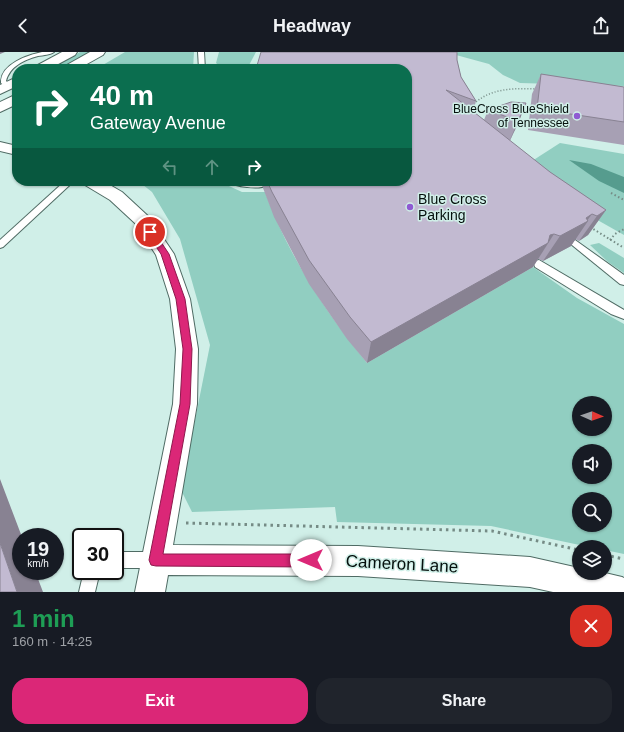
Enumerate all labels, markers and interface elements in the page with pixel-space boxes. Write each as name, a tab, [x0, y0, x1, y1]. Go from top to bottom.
icon: back	[12, 15, 34, 37]
icon: share	[590, 15, 612, 37]
text: Headway	[273, 16, 351, 36]
icon: right	[24, 80, 76, 132]
text: 40 m	[90, 80, 154, 111]
place label: BlueCross BlueShield of Tennessee	[453, 102, 569, 130]
marker: BlueCross BlueShield of Tennessee	[572, 111, 582, 121]
text: Gateway Avenue	[90, 113, 226, 133]
icon: left	[159, 156, 181, 178]
icon: ahead	[201, 156, 223, 178]
icon: right	[243, 156, 265, 178]
place label: Blue Cross Parking	[418, 191, 486, 223]
marker: Blue Cross Parking	[405, 202, 415, 212]
pin	[133, 215, 167, 249]
icon: arrive	[139, 221, 161, 243]
north arrow	[572, 396, 612, 436]
map controls	[572, 396, 612, 580]
button: sound	[572, 444, 612, 484]
button: search	[572, 492, 612, 532]
speed limit sign: 30	[72, 528, 124, 580]
text: 19	[27, 538, 49, 560]
position arrow	[290, 539, 332, 581]
button: layers	[572, 540, 612, 580]
street label: Cameron Lane	[345, 552, 459, 576]
text: km/h	[27, 558, 49, 569]
text: 1 min	[12, 605, 75, 632]
button: close	[570, 605, 612, 647]
text: 160 m · 14:25	[12, 634, 92, 649]
button: Exit	[12, 678, 308, 724]
button: Share	[316, 678, 612, 724]

